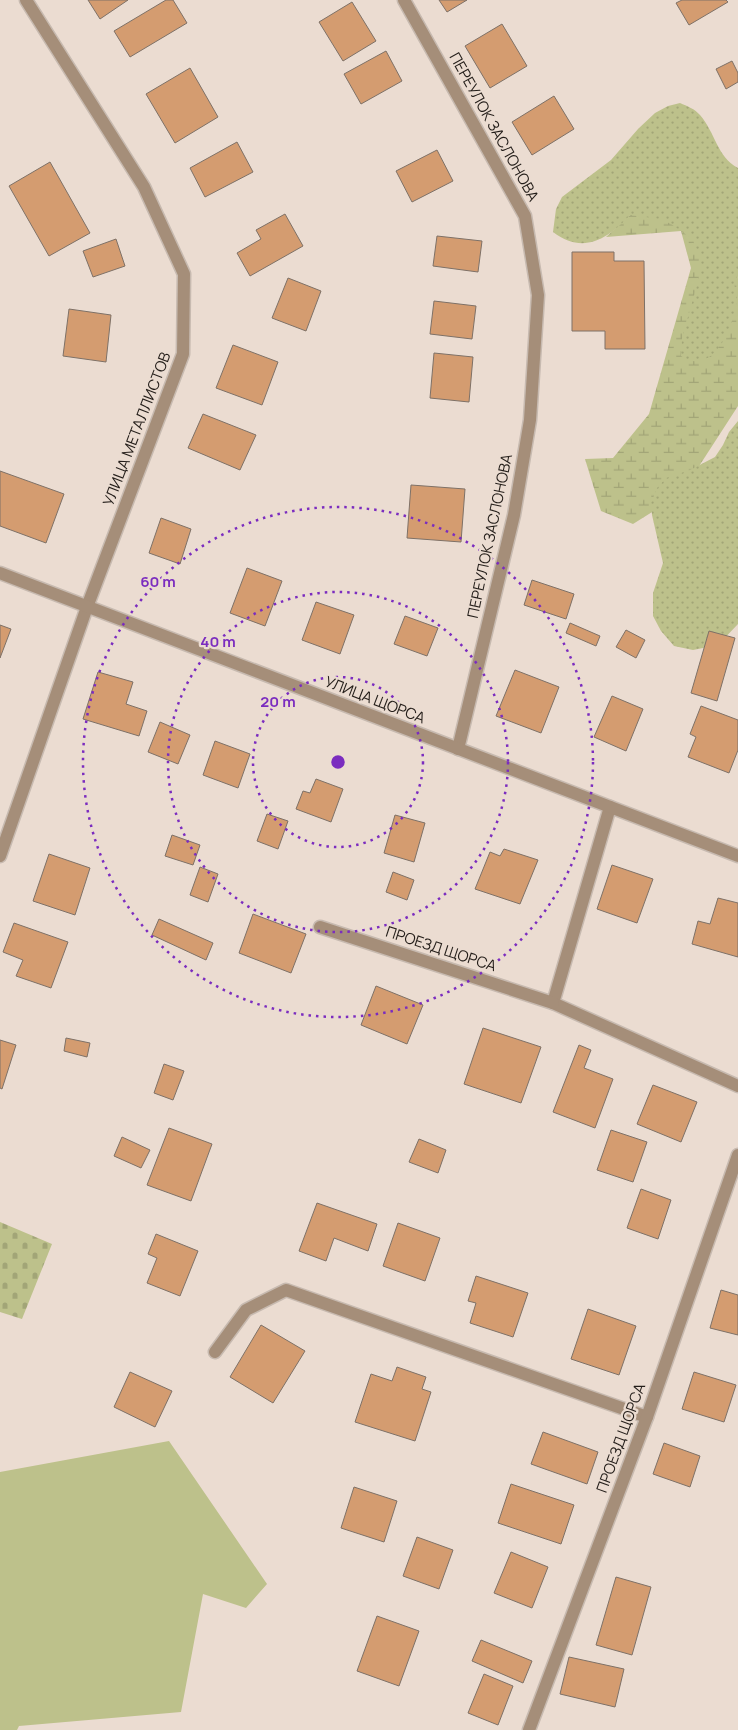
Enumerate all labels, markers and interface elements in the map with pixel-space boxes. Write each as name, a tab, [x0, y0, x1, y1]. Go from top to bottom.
street label: ПЕРЕУЛОК ЗАСЛОНОВА	[445, 48, 544, 206]
street label: УЛИЦА МЕТАЛЛИСТОВ	[97, 349, 176, 509]
street label: ПЕРЕУЛОК ЗАСЛОНОВА	[462, 451, 517, 620]
text: 60 m	[140, 571, 176, 592]
text: 40 m	[200, 631, 236, 652]
street label: УЛИЦА ЩОРСА	[322, 671, 429, 729]
text: 20 m	[260, 691, 296, 712]
centre of rings	[329, 753, 347, 771]
street label: ПРОЕЗД ЩОРСА	[383, 921, 500, 976]
street label: ПРОЕЗД ЩОРСА	[591, 1380, 650, 1495]

